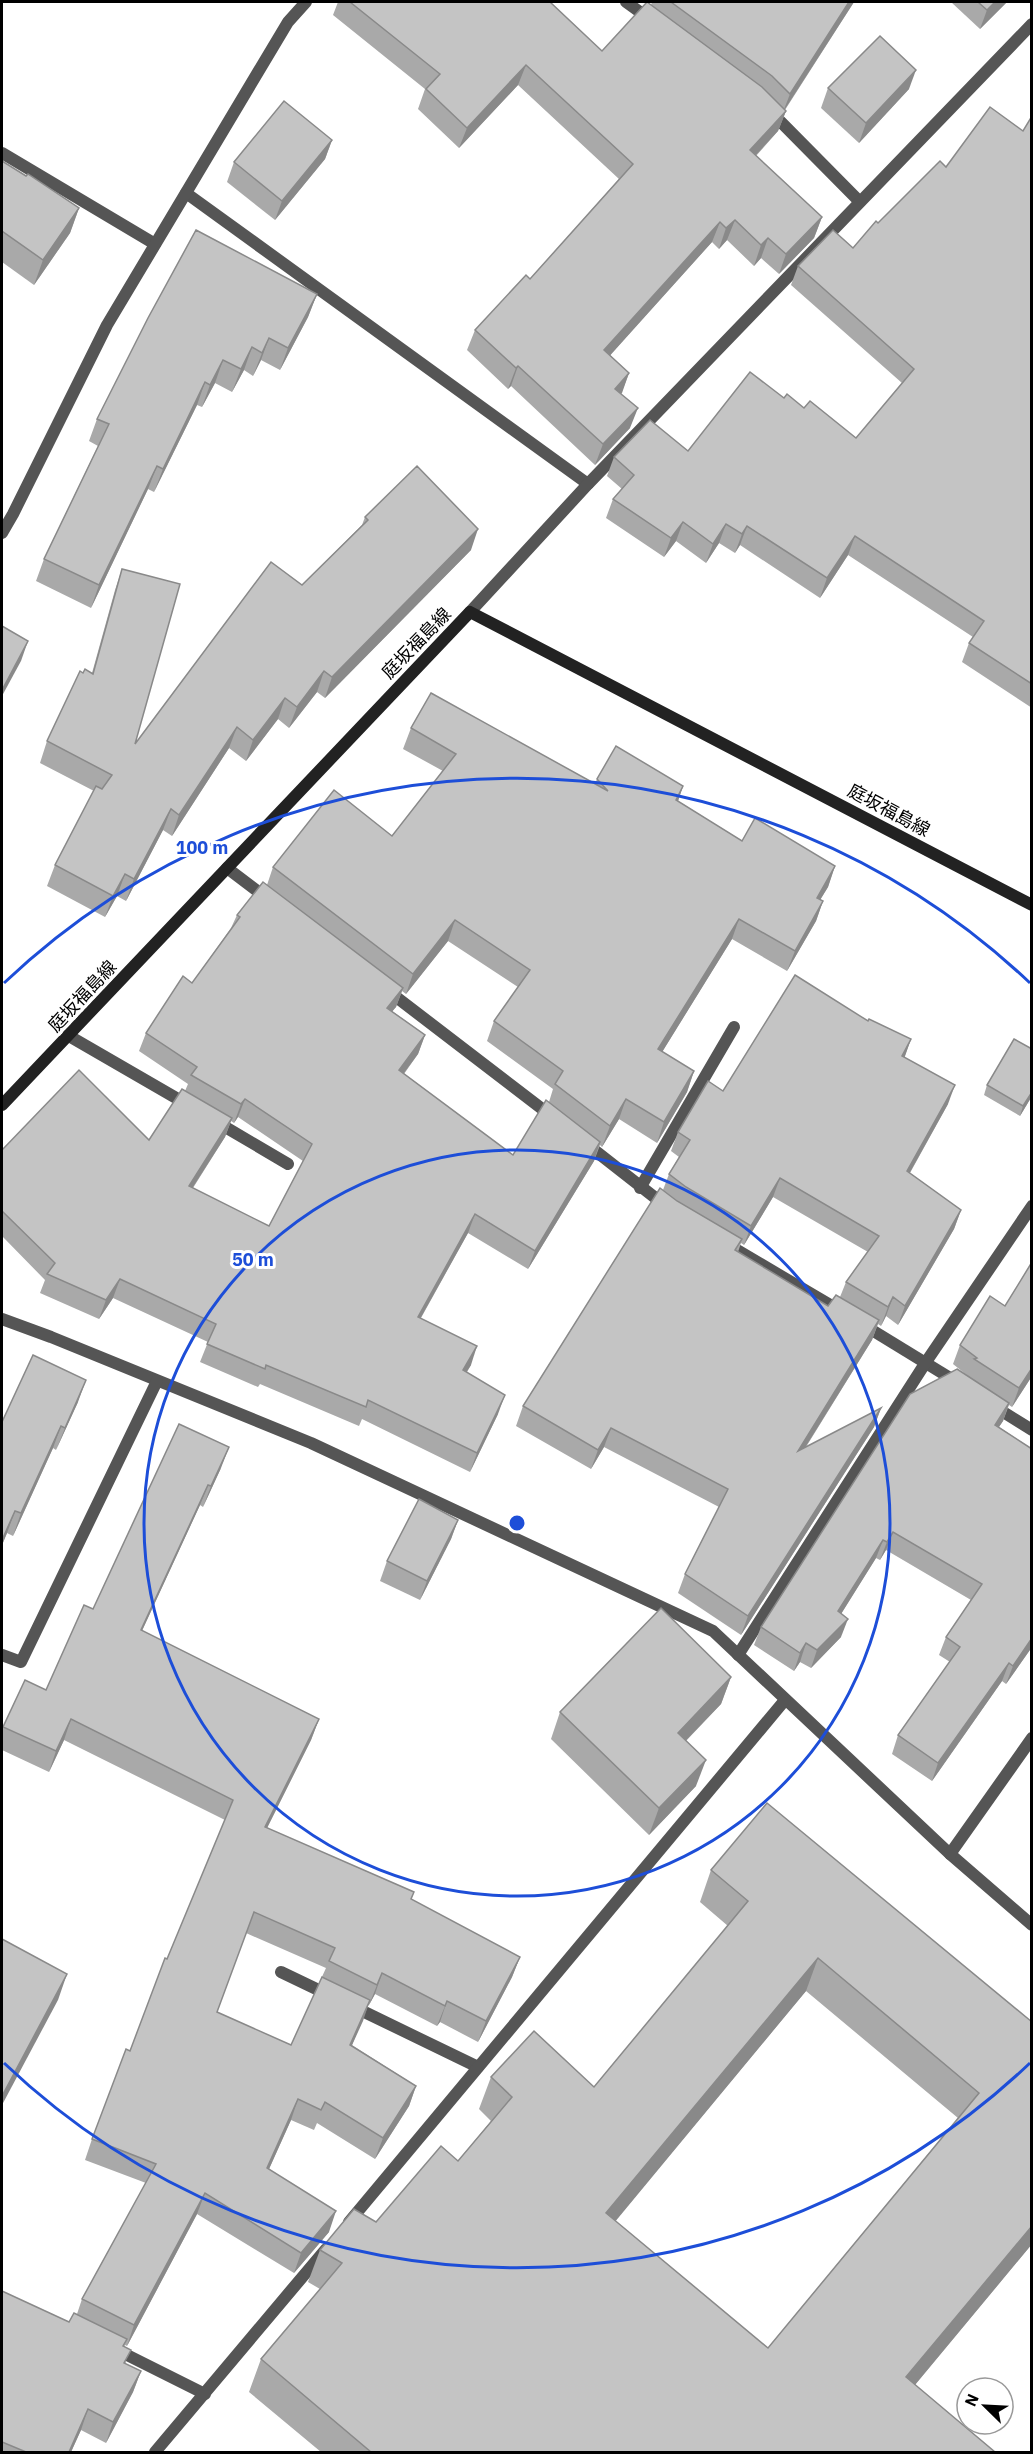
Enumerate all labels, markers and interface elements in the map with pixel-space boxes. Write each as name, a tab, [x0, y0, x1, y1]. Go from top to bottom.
street label: 庭坂福島線	[376, 603, 456, 683]
street label: 庭坂福島線	[844, 779, 934, 841]
text: 100 m	[176, 836, 228, 859]
street label: 庭坂福島線	[43, 955, 121, 1037]
text: 50 m	[232, 1248, 274, 1271]
centre of rings	[507, 1513, 527, 1533]
north arrow	[955, 2376, 1015, 2436]
text: N	[960, 2391, 983, 2409]

